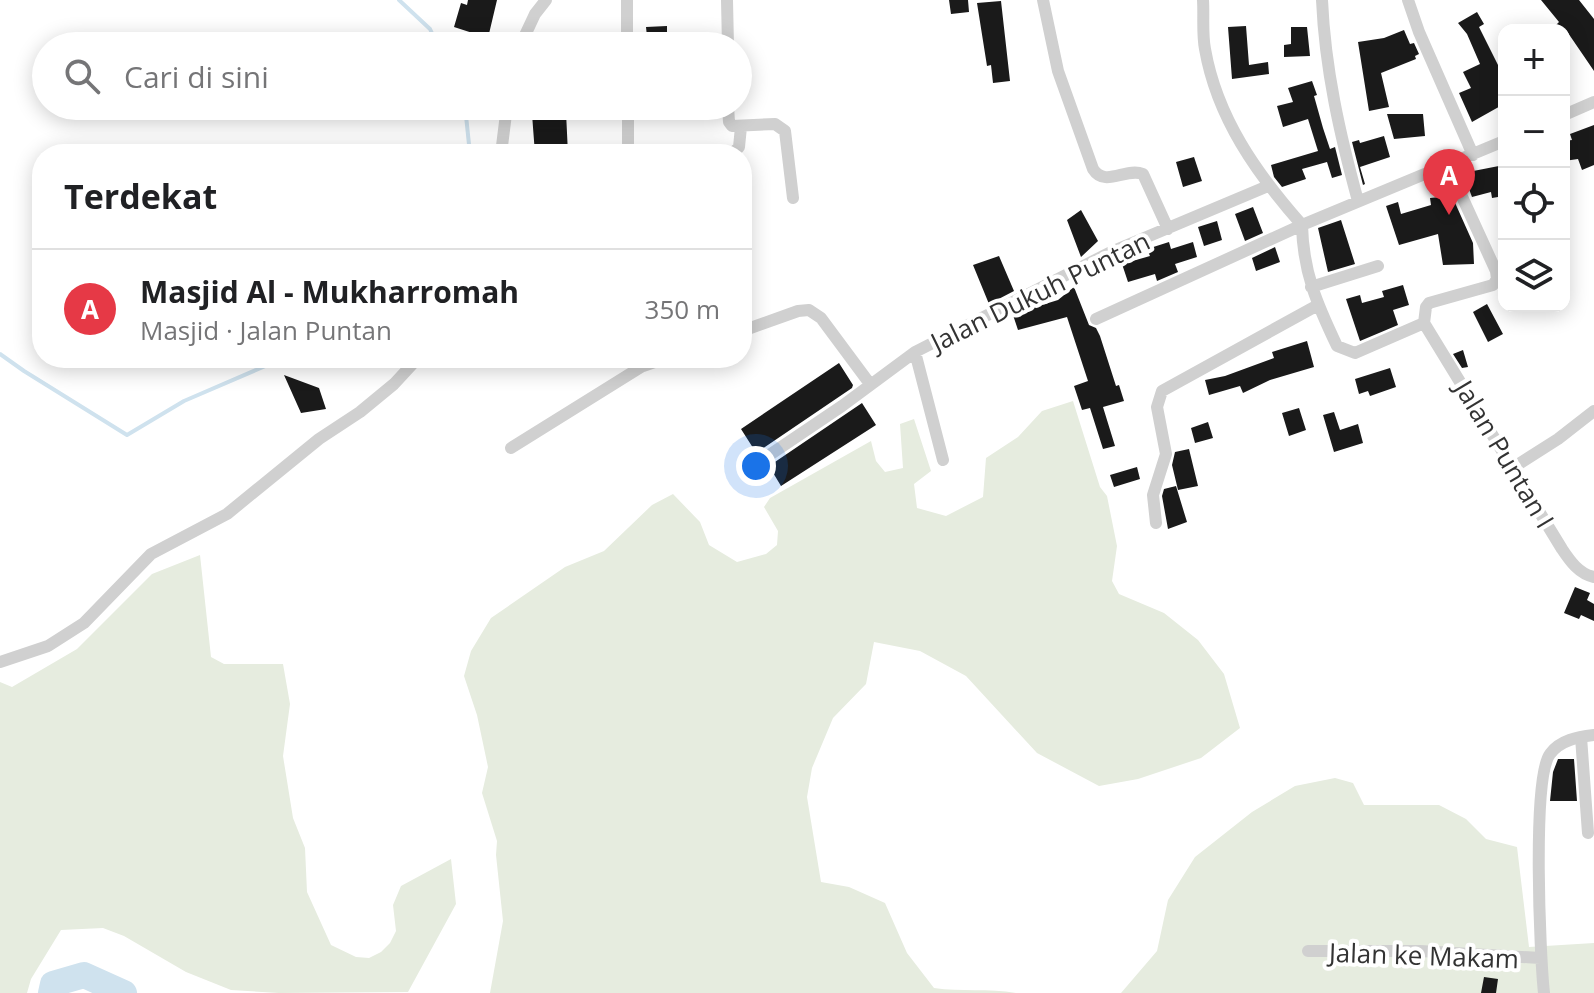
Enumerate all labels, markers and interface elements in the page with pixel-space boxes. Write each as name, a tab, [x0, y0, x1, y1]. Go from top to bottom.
map controls	[1498, 24, 1570, 312]
button: +	[1498, 24, 1570, 96]
search box	[32, 32, 752, 120]
icon: search	[60, 54, 104, 98]
text: Cari di sini	[124, 56, 269, 97]
button: −	[1498, 96, 1570, 168]
pin: A	[1423, 149, 1475, 215]
button: locate	[1498, 168, 1570, 240]
text: Terdekat	[64, 173, 217, 219]
street label: Jalan Dukuh Puntan	[922, 222, 1156, 361]
button: layers	[1498, 240, 1570, 312]
text: Masjid Al - Mukharromah	[140, 271, 519, 312]
text: A	[81, 291, 99, 327]
text: 350 m	[645, 291, 720, 327]
text: Masjid · Jalan Puntan	[140, 312, 392, 348]
street label: Jalan Puntan I	[1445, 371, 1563, 535]
your location	[736, 446, 776, 486]
street label: Jalan ke Makam	[1325, 934, 1520, 976]

